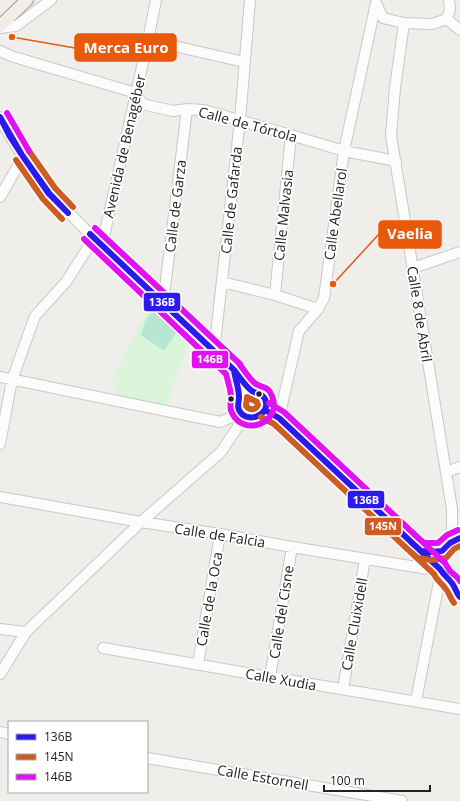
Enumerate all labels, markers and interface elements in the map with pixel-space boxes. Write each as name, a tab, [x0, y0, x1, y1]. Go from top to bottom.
callout: Merca Euro	[75, 34, 176, 61]
text: Merca Euro	[84, 37, 168, 57]
street label: Avenida de Benagéber	[98, 72, 150, 220]
street label: Calle de Tórtola	[196, 102, 300, 146]
street label: Calle de Gafarda	[216, 145, 246, 255]
street label: Calle de Garza	[160, 159, 190, 253]
street label: Calle Abellarol	[319, 167, 351, 261]
street label: Calle Malvasia	[269, 168, 297, 262]
callout: Vaelia	[379, 221, 441, 248]
text: Vaelia	[387, 223, 433, 243]
street label: Calle 8 de Abril	[403, 265, 437, 363]
line badge: 136B	[143, 292, 181, 312]
text: 136B	[149, 294, 175, 309]
line badge: 146B	[191, 350, 229, 369]
text: 146B	[197, 351, 223, 366]
unlabelled marker	[254, 389, 264, 399]
unlabelled marker	[226, 394, 236, 404]
line badge: 136B	[347, 490, 385, 509]
text: 136B	[353, 492, 379, 507]
line badge: 145N	[364, 517, 402, 536]
street label: Calle de Falcia	[173, 518, 267, 552]
text: 145N	[369, 518, 397, 533]
street label: Calle de la Oca	[191, 550, 227, 648]
street label: Calle del Cisne	[264, 564, 298, 660]
street label: Calle Cluixidell	[336, 576, 372, 672]
street label: Calle Xudia	[244, 663, 318, 695]
legend	[8, 721, 148, 793]
text: 136B	[44, 728, 73, 745]
text: 145N	[44, 748, 74, 765]
street label: Calle Estornell	[216, 760, 310, 794]
scale bar	[324, 767, 430, 793]
text: 146B	[44, 768, 73, 785]
text: 100 m	[330, 772, 365, 789]

